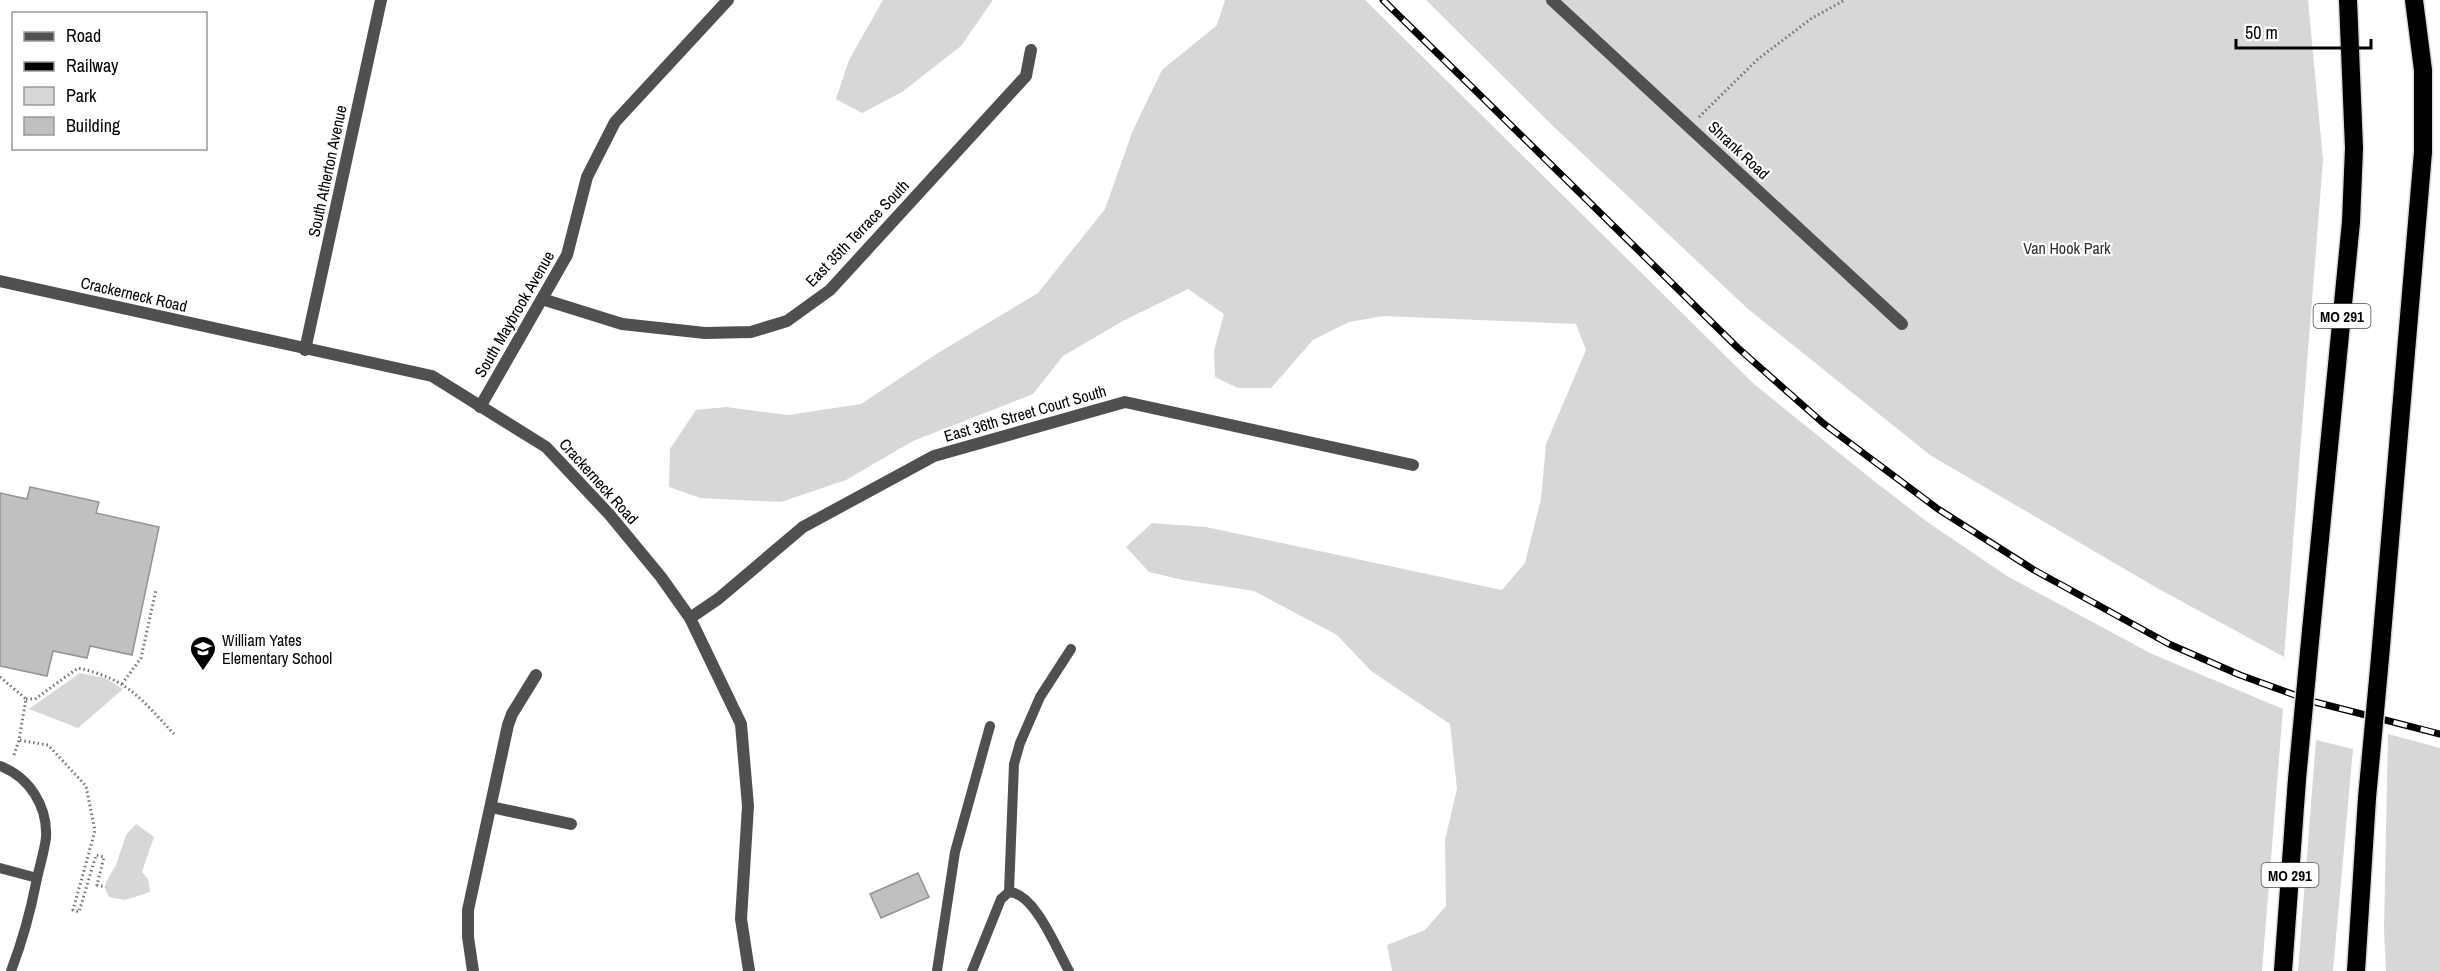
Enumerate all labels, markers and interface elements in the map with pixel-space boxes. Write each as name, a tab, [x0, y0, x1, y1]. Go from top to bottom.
legend	[12, 12, 207, 150]
scale bar	[2236, 12, 2371, 50]
text: 50 m	[2245, 20, 2278, 45]
text: Road	[66, 23, 101, 48]
text: Railway	[66, 53, 119, 78]
text: Park	[66, 83, 97, 108]
street label: South Atherton Avenue	[302, 103, 352, 239]
text: Building	[66, 113, 121, 138]
street label: Shrank Road	[1703, 116, 1775, 184]
street label: East 35th Terrace South	[800, 175, 914, 291]
park label: Van Hook Park	[2023, 237, 2111, 259]
street label: South Maybrook Avenue	[469, 247, 559, 381]
street label: Crackerneck Road	[79, 271, 189, 317]
road number: MO 291	[2314, 304, 2370, 328]
street label: East 36th Street Court South	[941, 379, 1109, 447]
street label: Crackerneck Road	[554, 433, 644, 529]
place label: William Yates Elementary School	[222, 629, 332, 669]
school or university icon: William Yates Elementary School	[188, 634, 218, 672]
road number: MO 291	[2262, 863, 2318, 887]

